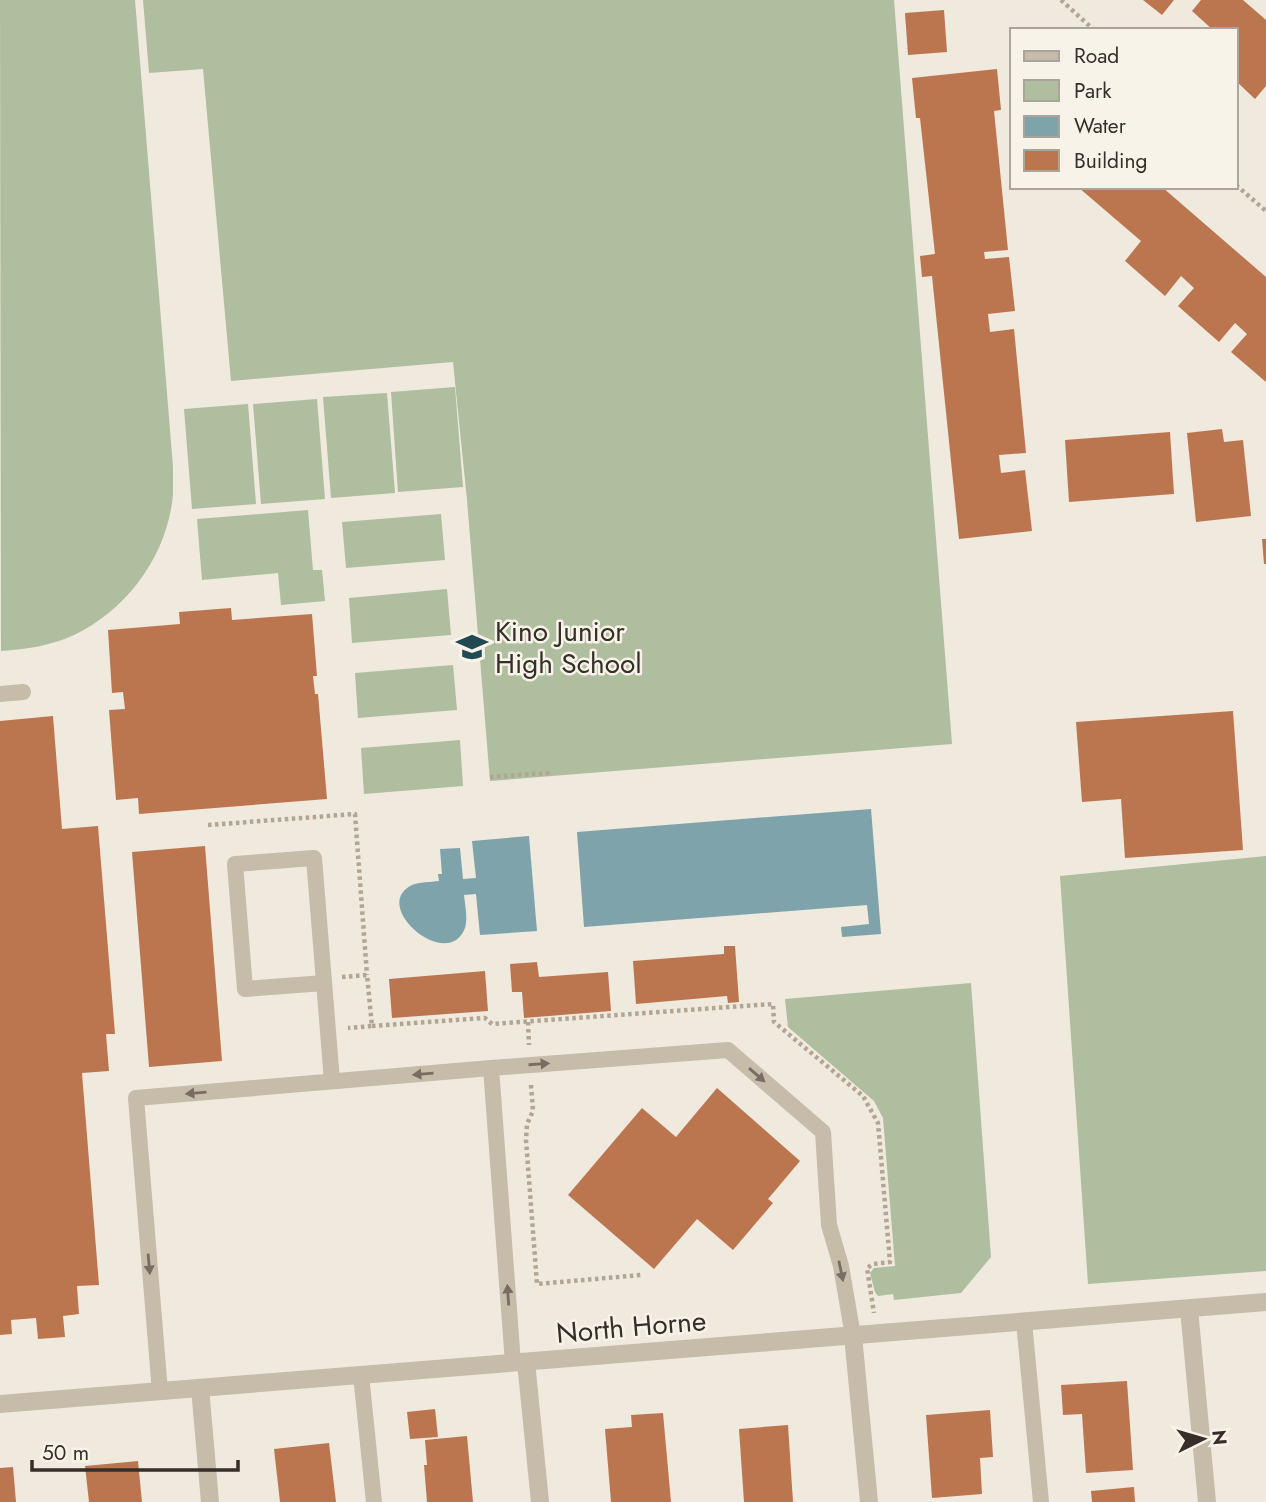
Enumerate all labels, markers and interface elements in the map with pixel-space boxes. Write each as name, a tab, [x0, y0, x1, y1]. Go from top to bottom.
legend	[1010, 28, 1238, 189]
text: Road	[1074, 41, 1119, 71]
text: Park	[1074, 76, 1112, 106]
text: Water	[1074, 111, 1127, 141]
text: Building	[1074, 146, 1147, 176]
place label: Kino Junior High School	[495, 611, 642, 684]
school or university icon: Kino Junior High School	[455, 630, 489, 664]
one-way arrow	[528, 1058, 550, 1069]
one-way arrow	[748, 1067, 766, 1083]
one-way arrow	[412, 1069, 434, 1080]
one-way arrow	[185, 1088, 207, 1099]
one-way arrow	[144, 1253, 155, 1275]
one-way arrow	[836, 1260, 847, 1282]
one-way arrow	[502, 1284, 513, 1306]
street label: North Horne	[554, 1300, 708, 1354]
north arrow	[1168, 1404, 1238, 1474]
scale bar	[32, 1428, 238, 1472]
text: N	[1205, 1429, 1234, 1446]
text: 50 m	[42, 1438, 89, 1468]

